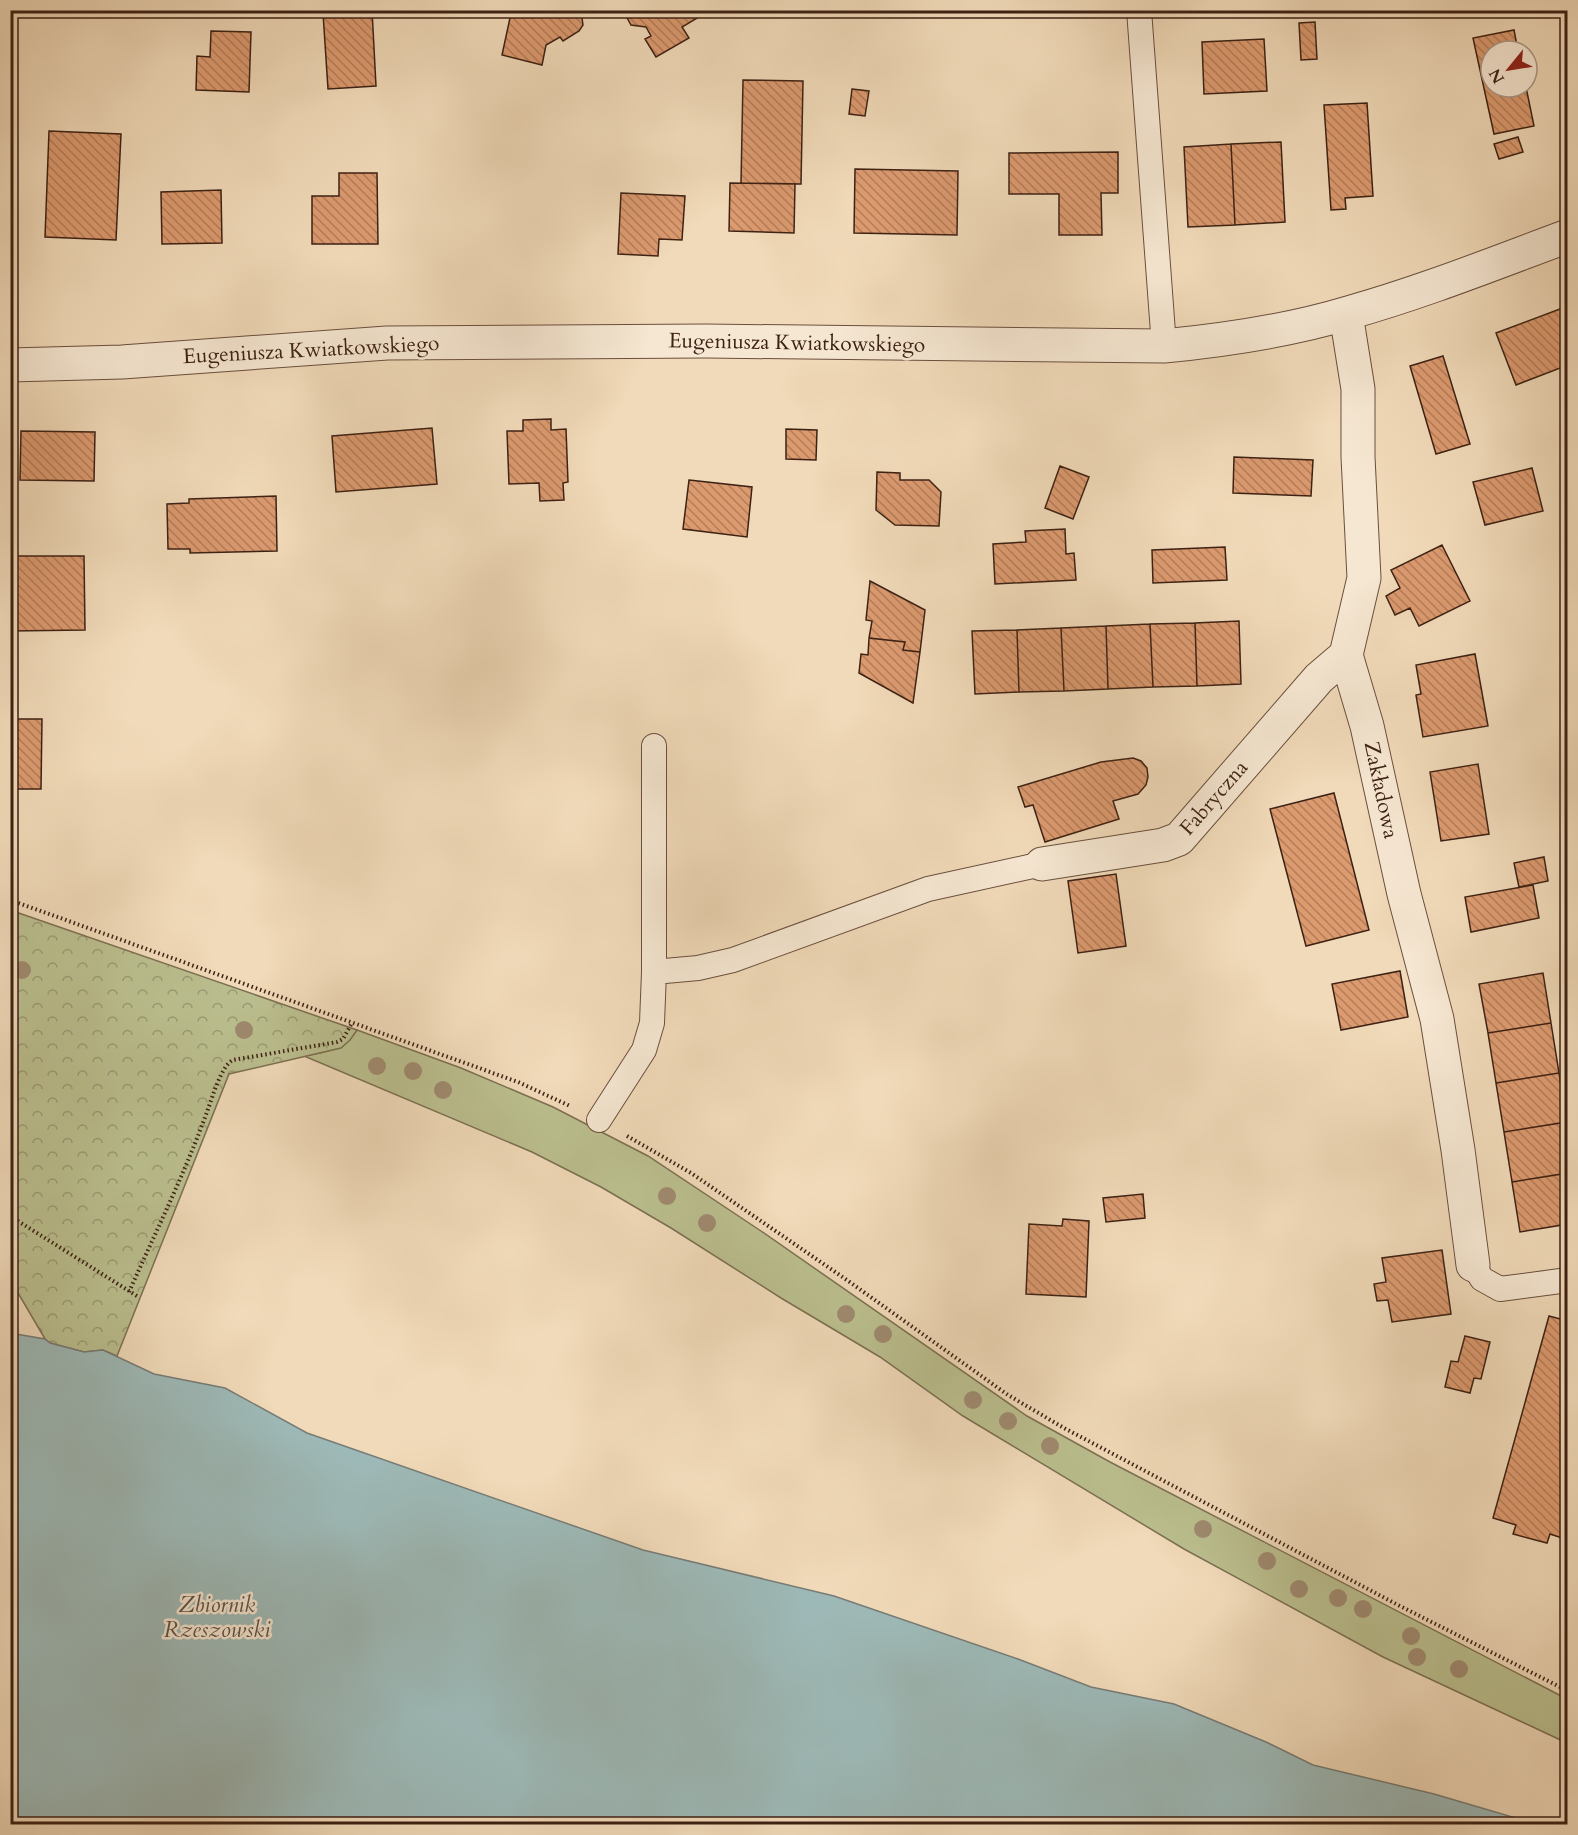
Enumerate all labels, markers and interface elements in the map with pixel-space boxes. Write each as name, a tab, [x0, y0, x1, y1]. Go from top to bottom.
north arrow	[1479, 39, 1539, 99]
text: N	[1484, 64, 1510, 88]
street label: Eugeniusza Kwiatkowskiego	[668, 326, 926, 360]
street label: Eugeniusza Kwiatkowskiego	[182, 329, 440, 371]
street label: Zakładowa	[1357, 739, 1405, 841]
street label: Fabryczna	[1173, 754, 1255, 842]
water label: Zbiornik Rzeszowski	[164, 1590, 271, 1645]

